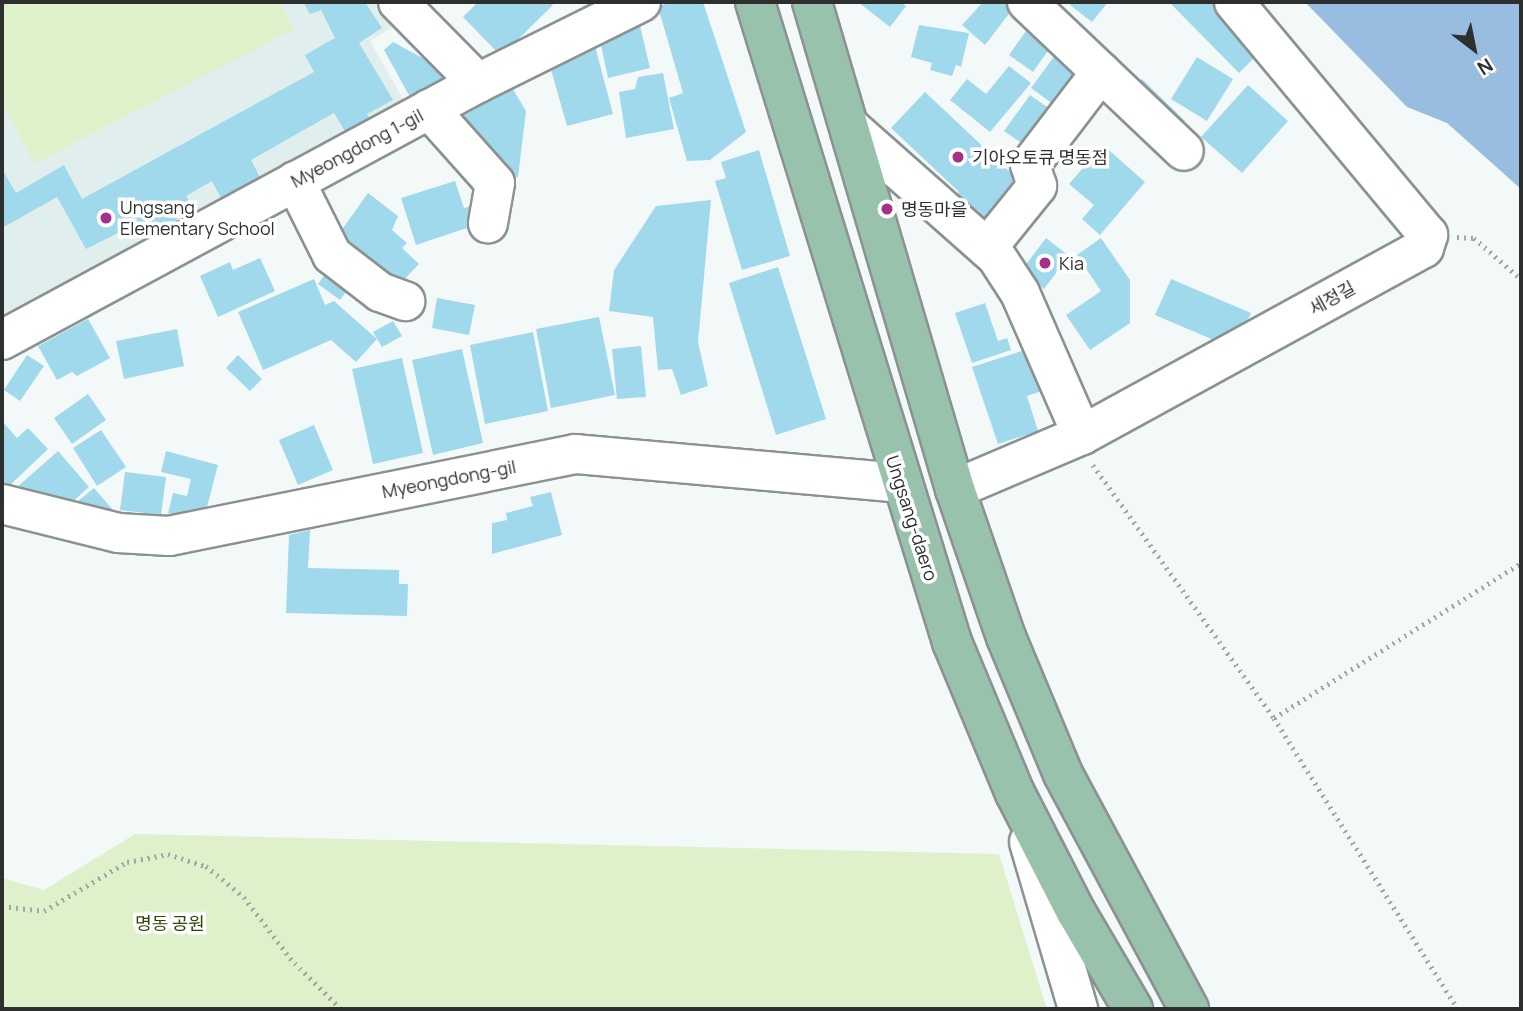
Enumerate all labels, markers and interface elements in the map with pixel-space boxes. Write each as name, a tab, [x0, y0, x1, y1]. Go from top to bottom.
north arrow	[1439, 14, 1509, 84]
text: N	[1472, 52, 1498, 81]
street label: Myeongdong 1-gil	[287, 104, 427, 192]
place label: 기아오토큐 명동점	[972, 146, 1108, 168]
marker: 기아오토큐 명동점	[950, 149, 966, 165]
place label: Ungsang Elementary School	[120, 197, 275, 240]
place label: 명동마을	[901, 198, 967, 220]
marker: 명동마을	[879, 201, 895, 217]
marker: Ungsang Elementary School	[98, 210, 114, 226]
place label: Kia	[1059, 252, 1084, 274]
marker: Kia	[1037, 255, 1053, 271]
street label: 세정길	[1305, 277, 1359, 319]
street label: Ungsang-daero	[882, 453, 942, 583]
street label: Myeongdong-gil	[380, 455, 518, 503]
park label: 명동 공원	[135, 912, 205, 934]

